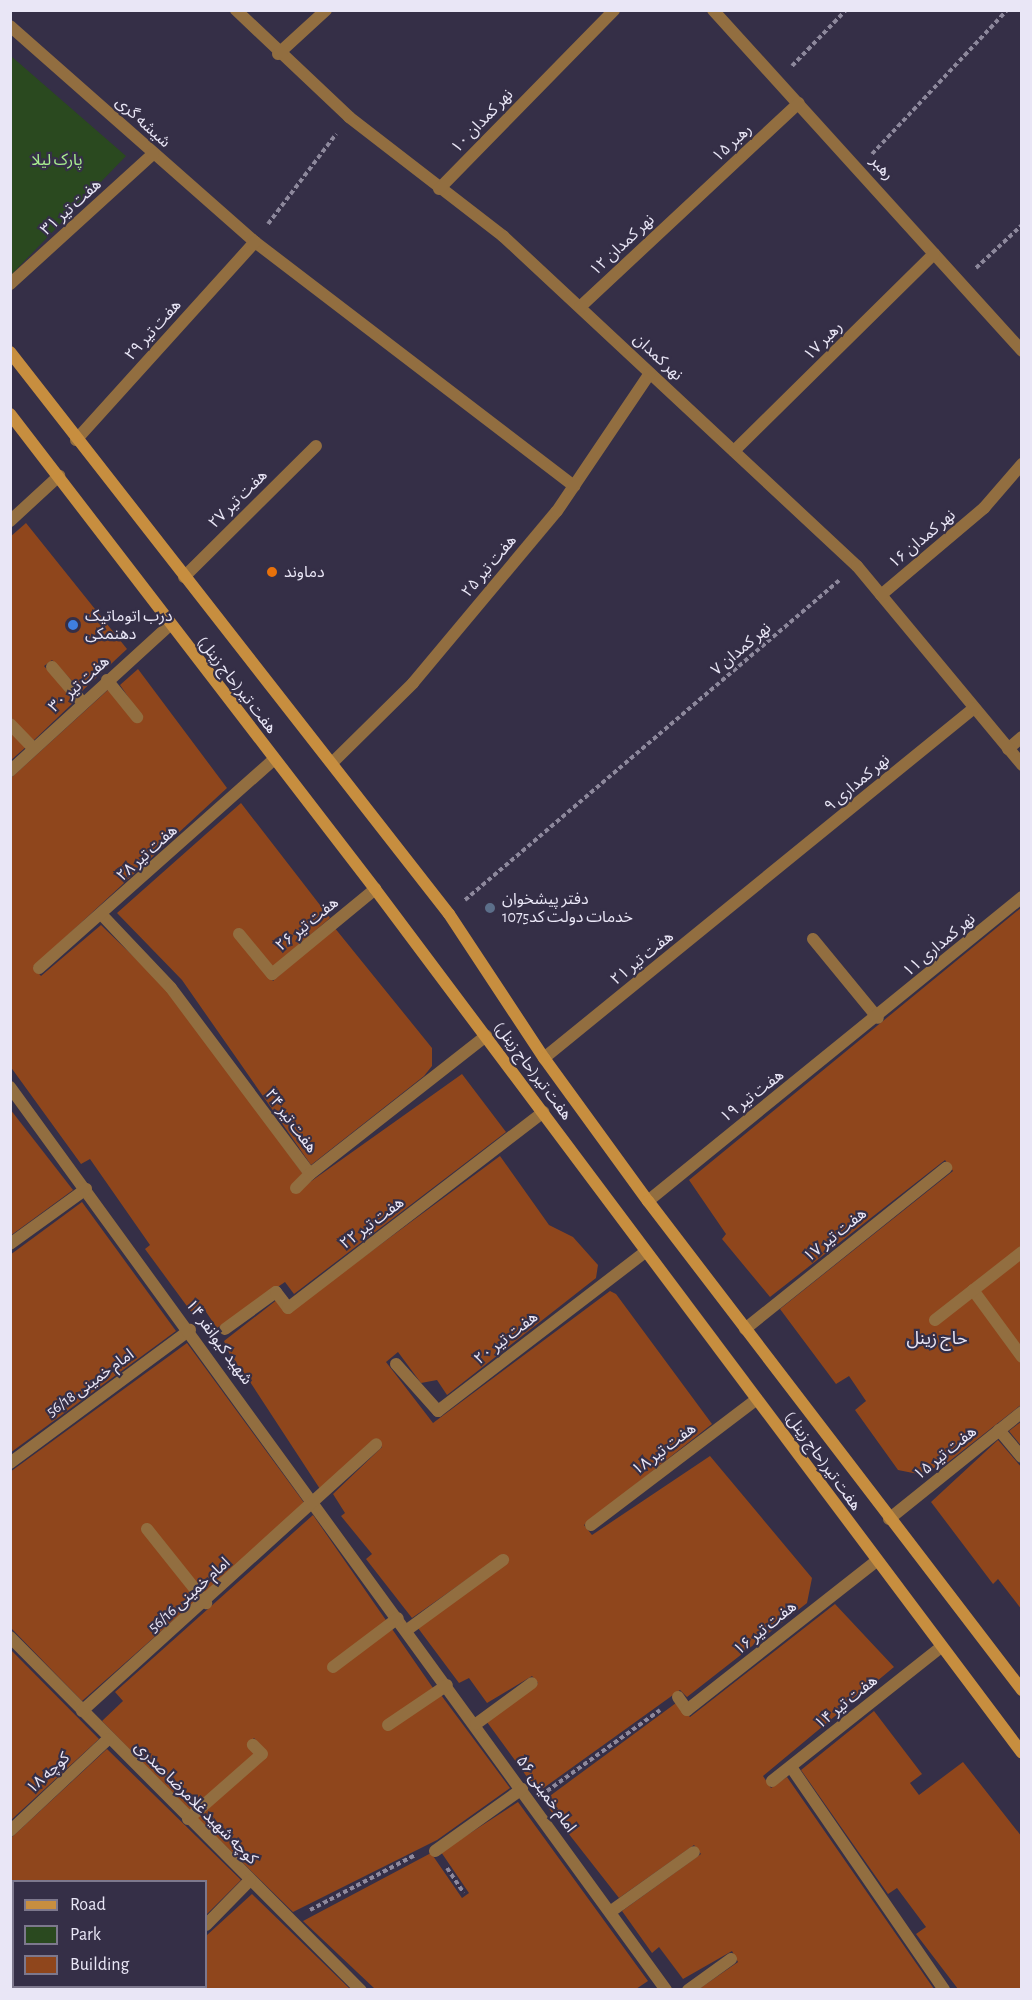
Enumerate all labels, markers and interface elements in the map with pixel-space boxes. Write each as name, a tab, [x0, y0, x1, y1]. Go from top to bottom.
street label: نهر کمدان ۱۰	[447, 85, 517, 157]
street label: شیشه گری	[111, 92, 175, 152]
street label: رهبر ۱۵	[708, 120, 756, 166]
park label: پارک لیلا	[31, 150, 83, 170]
street label: رهبر	[866, 152, 898, 184]
street label: هفت تیر ۳۱	[37, 175, 105, 239]
street label: نهر کمدان ۱۲	[586, 210, 658, 280]
street label: هفت تیر ۲۹	[121, 296, 185, 364]
street label: رهبر ۱۷	[800, 318, 846, 364]
street label: نهر کمدان	[629, 329, 687, 385]
street label: هفت تیر ۲۷	[205, 466, 271, 532]
street label: نهر کمدان ۱۶	[885, 505, 959, 573]
street label: هفت تیر ۲۵	[457, 531, 521, 601]
place label: دماوند	[284, 562, 325, 582]
marker: دماوند	[265, 565, 279, 579]
place label: درب اتوماتیک دهنمکی	[85, 606, 173, 644]
marker: درب اتوماتیک دهنمکی	[66, 618, 80, 632]
street label: نهر کمدان ۷	[707, 618, 775, 680]
street label: هفت تیر(حاج زینل)	[193, 633, 281, 737]
street label: هفت تیر ۳۰	[45, 652, 113, 716]
street label: نهر کمداری ۹	[820, 750, 894, 816]
street label: هفت تیر ۲۸	[113, 821, 181, 885]
place label: دفتر پیشخوان خدمات دولت کد1075	[502, 889, 633, 927]
street label: هفت تیر ۲۶	[272, 893, 342, 955]
marker: دفتر پیشخوان خدمات دولت کد1075	[483, 901, 497, 915]
street label: نهر کمداری ۱۱	[899, 909, 979, 981]
street label: هفت تیر ۲۱	[607, 927, 677, 989]
street label: هفت تیر(حاج زینل)	[490, 1018, 576, 1124]
street label: هفت تیر ۱۹	[716, 1065, 788, 1127]
street label: هفت تیر ۲۴	[261, 1085, 321, 1157]
street label: هفت تیر ۲۲	[336, 1193, 408, 1253]
street label: هفت تیر ۱۷	[800, 1204, 870, 1266]
street label: شهید کیوانفر ۱۴	[181, 1295, 257, 1389]
street label: هفت تیر ۲۰	[470, 1307, 542, 1369]
district label: حاج زینل	[906, 1328, 968, 1350]
street label: امام خمینی 56/18	[42, 1345, 138, 1421]
street label: هفت تیر(حاج زینل)	[781, 1408, 865, 1514]
street label: هفت تیر ۱۸	[628, 1419, 700, 1479]
street label: هفت تیر ۱۵	[910, 1422, 980, 1484]
street label: امام خمینی 56/16	[144, 1553, 234, 1637]
street label: هفت تیر ۱۶	[730, 1597, 800, 1659]
street label: هفت تیر ۱۴	[811, 1671, 881, 1733]
street label: کوچه شهید غلامرضا صدری	[130, 1737, 262, 1869]
street label: کوچه ۱۸	[22, 1748, 74, 1798]
street label: امام خمینی ۵۶	[512, 1752, 580, 1836]
legend	[12, 1880, 207, 1988]
text: Road	[70, 1896, 106, 1914]
text: Park	[70, 1926, 101, 1944]
text: Building	[70, 1956, 129, 1974]

